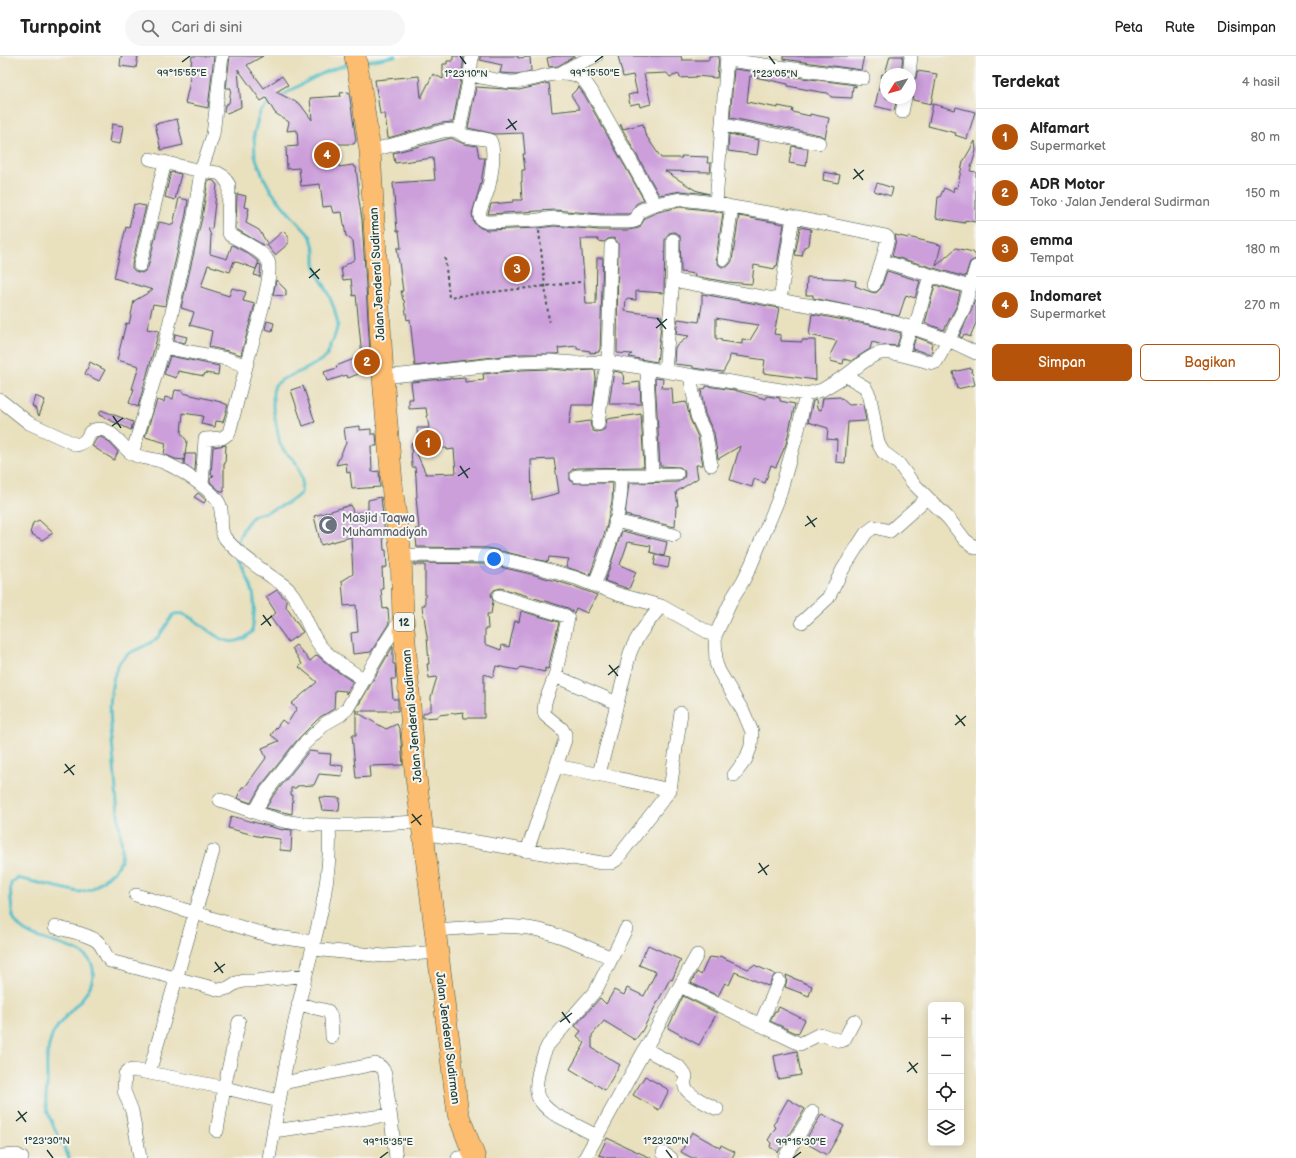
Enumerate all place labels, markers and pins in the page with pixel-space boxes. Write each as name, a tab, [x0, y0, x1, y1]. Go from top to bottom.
pin: 4	[314, 140, 340, 170]
pin: 3	[504, 254, 530, 284]
pin: 2	[354, 347, 380, 377]
pin: 1	[415, 428, 441, 458]
place label: Masjid Taqwa Muhammadiyah	[342, 511, 428, 540]
mosque icon: Masjid Taqwa Muhammadiyah	[317, 514, 339, 536]

